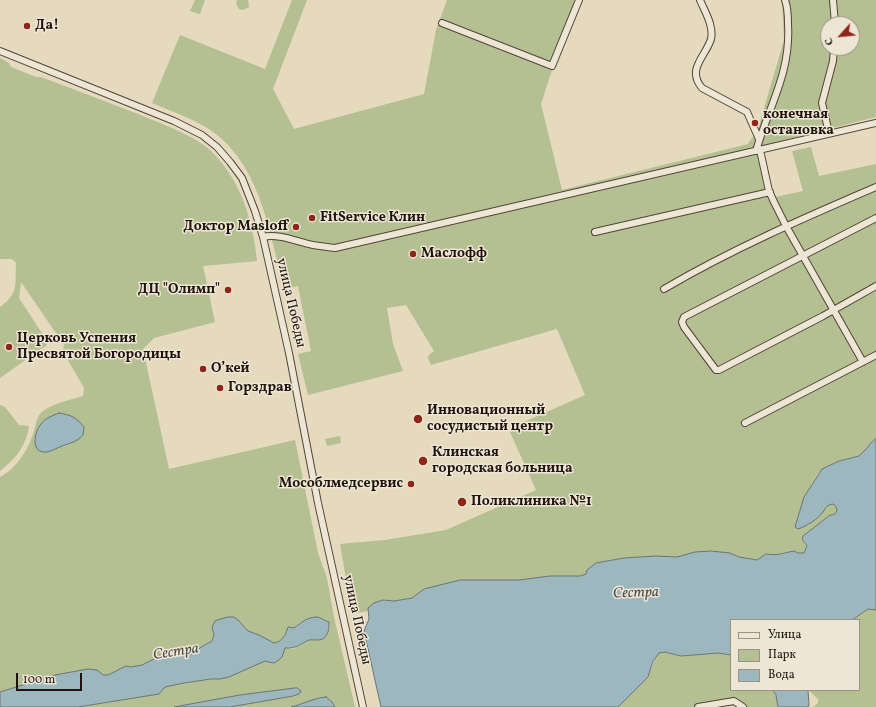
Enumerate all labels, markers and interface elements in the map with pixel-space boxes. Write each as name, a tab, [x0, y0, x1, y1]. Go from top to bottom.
north arrow	[820, 16, 860, 56]
place label: Да!	[35, 18, 59, 34]
marker: Да!	[22, 21, 32, 31]
text: С	[821, 35, 838, 48]
place label: конечная остановка	[763, 107, 834, 140]
marker: конечная остановка	[750, 118, 760, 128]
place label: FitService Клин	[320, 210, 425, 226]
marker: FitService Клин	[307, 213, 317, 223]
place label: Доктор Masloff	[183, 219, 288, 235]
marker: Доктор Masloff	[291, 222, 301, 232]
place label: Маслофф	[421, 246, 487, 262]
marker: Маслофф	[408, 249, 418, 259]
street label: улица Победы	[272, 257, 308, 349]
place label: ДЦ "Олимп"	[138, 282, 220, 298]
marker: ДЦ "Олимп"	[223, 285, 233, 295]
place label: Церковь Успения Пресвятой Богородицы	[17, 331, 181, 364]
marker: Церковь Успения Пресвятой Богородицы	[4, 342, 14, 352]
place label: О’кей	[211, 361, 250, 377]
marker: О’кей	[198, 364, 208, 374]
place label: Горздрав	[228, 380, 292, 396]
marker: Горздрав	[215, 383, 225, 393]
place label: Инновационный сосудистый центр	[427, 403, 553, 436]
marker: Инновационный сосудистый центр	[412, 413, 424, 425]
place label: Клинская городская больница	[432, 445, 573, 478]
marker: Клинская городская больница	[417, 455, 429, 467]
place label: Мособлмедсервис	[279, 476, 403, 492]
marker: Мособлмедсервис	[406, 479, 416, 489]
place label: Поликлиника №1	[471, 494, 592, 510]
marker: Поликлиника №1	[456, 496, 468, 508]
street label: улица Победы	[338, 574, 374, 666]
water label: Сестра	[613, 584, 659, 604]
legend	[730, 619, 860, 691]
text: Улица	[768, 627, 801, 643]
water label: Сестра	[152, 641, 200, 665]
text: Парк	[768, 647, 796, 663]
scale bar	[18, 665, 84, 691]
text: Вода	[768, 667, 795, 683]
text: 100 m	[23, 672, 55, 688]

